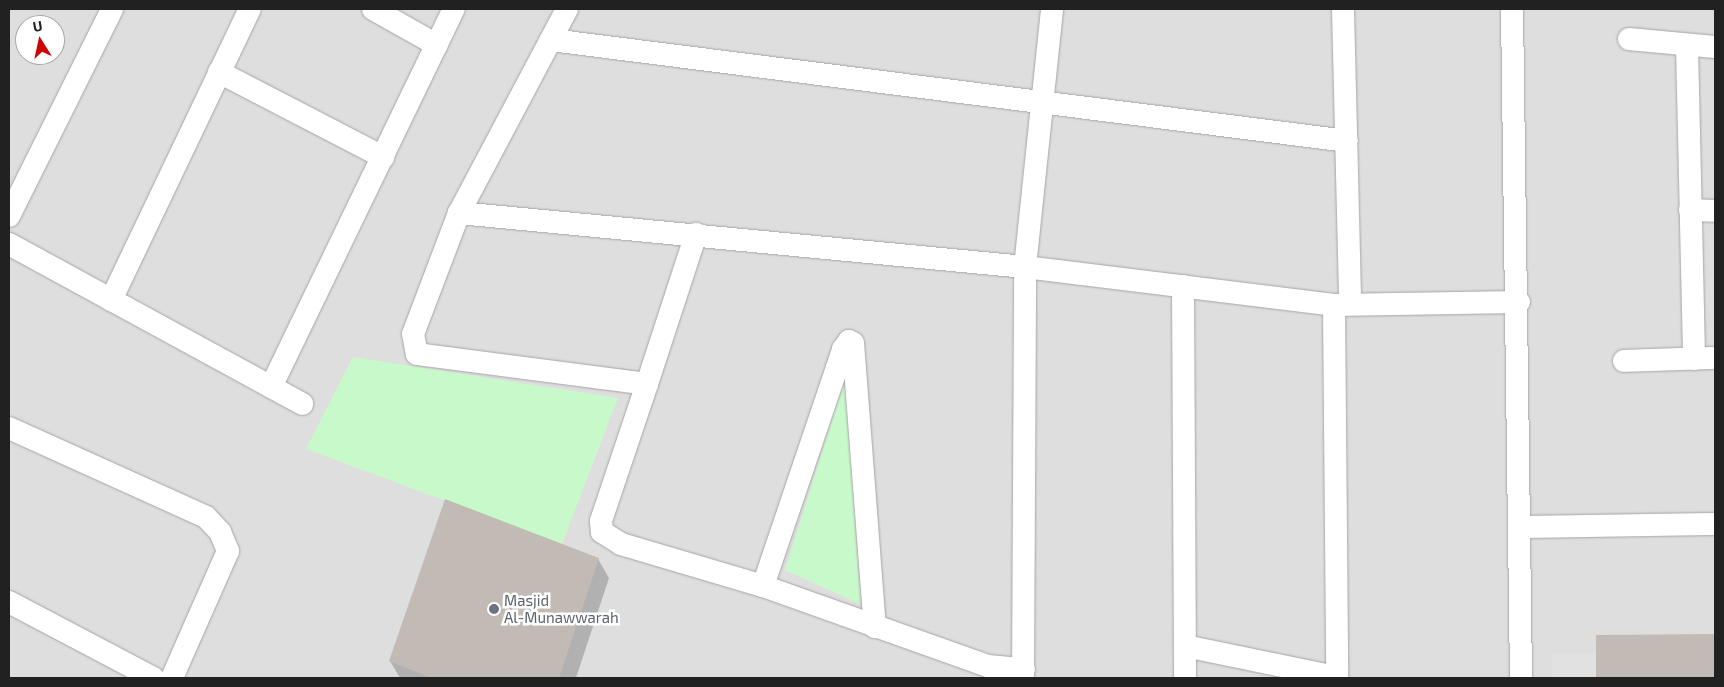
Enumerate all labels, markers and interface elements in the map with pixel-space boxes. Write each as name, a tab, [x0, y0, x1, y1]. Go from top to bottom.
north arrow	[15, 15, 65, 65]
text: U	[31, 17, 44, 35]
place label: Masjid Al-Munawwarah	[504, 591, 619, 626]
marker: Masjid Al-Munawwarah	[488, 603, 500, 615]

